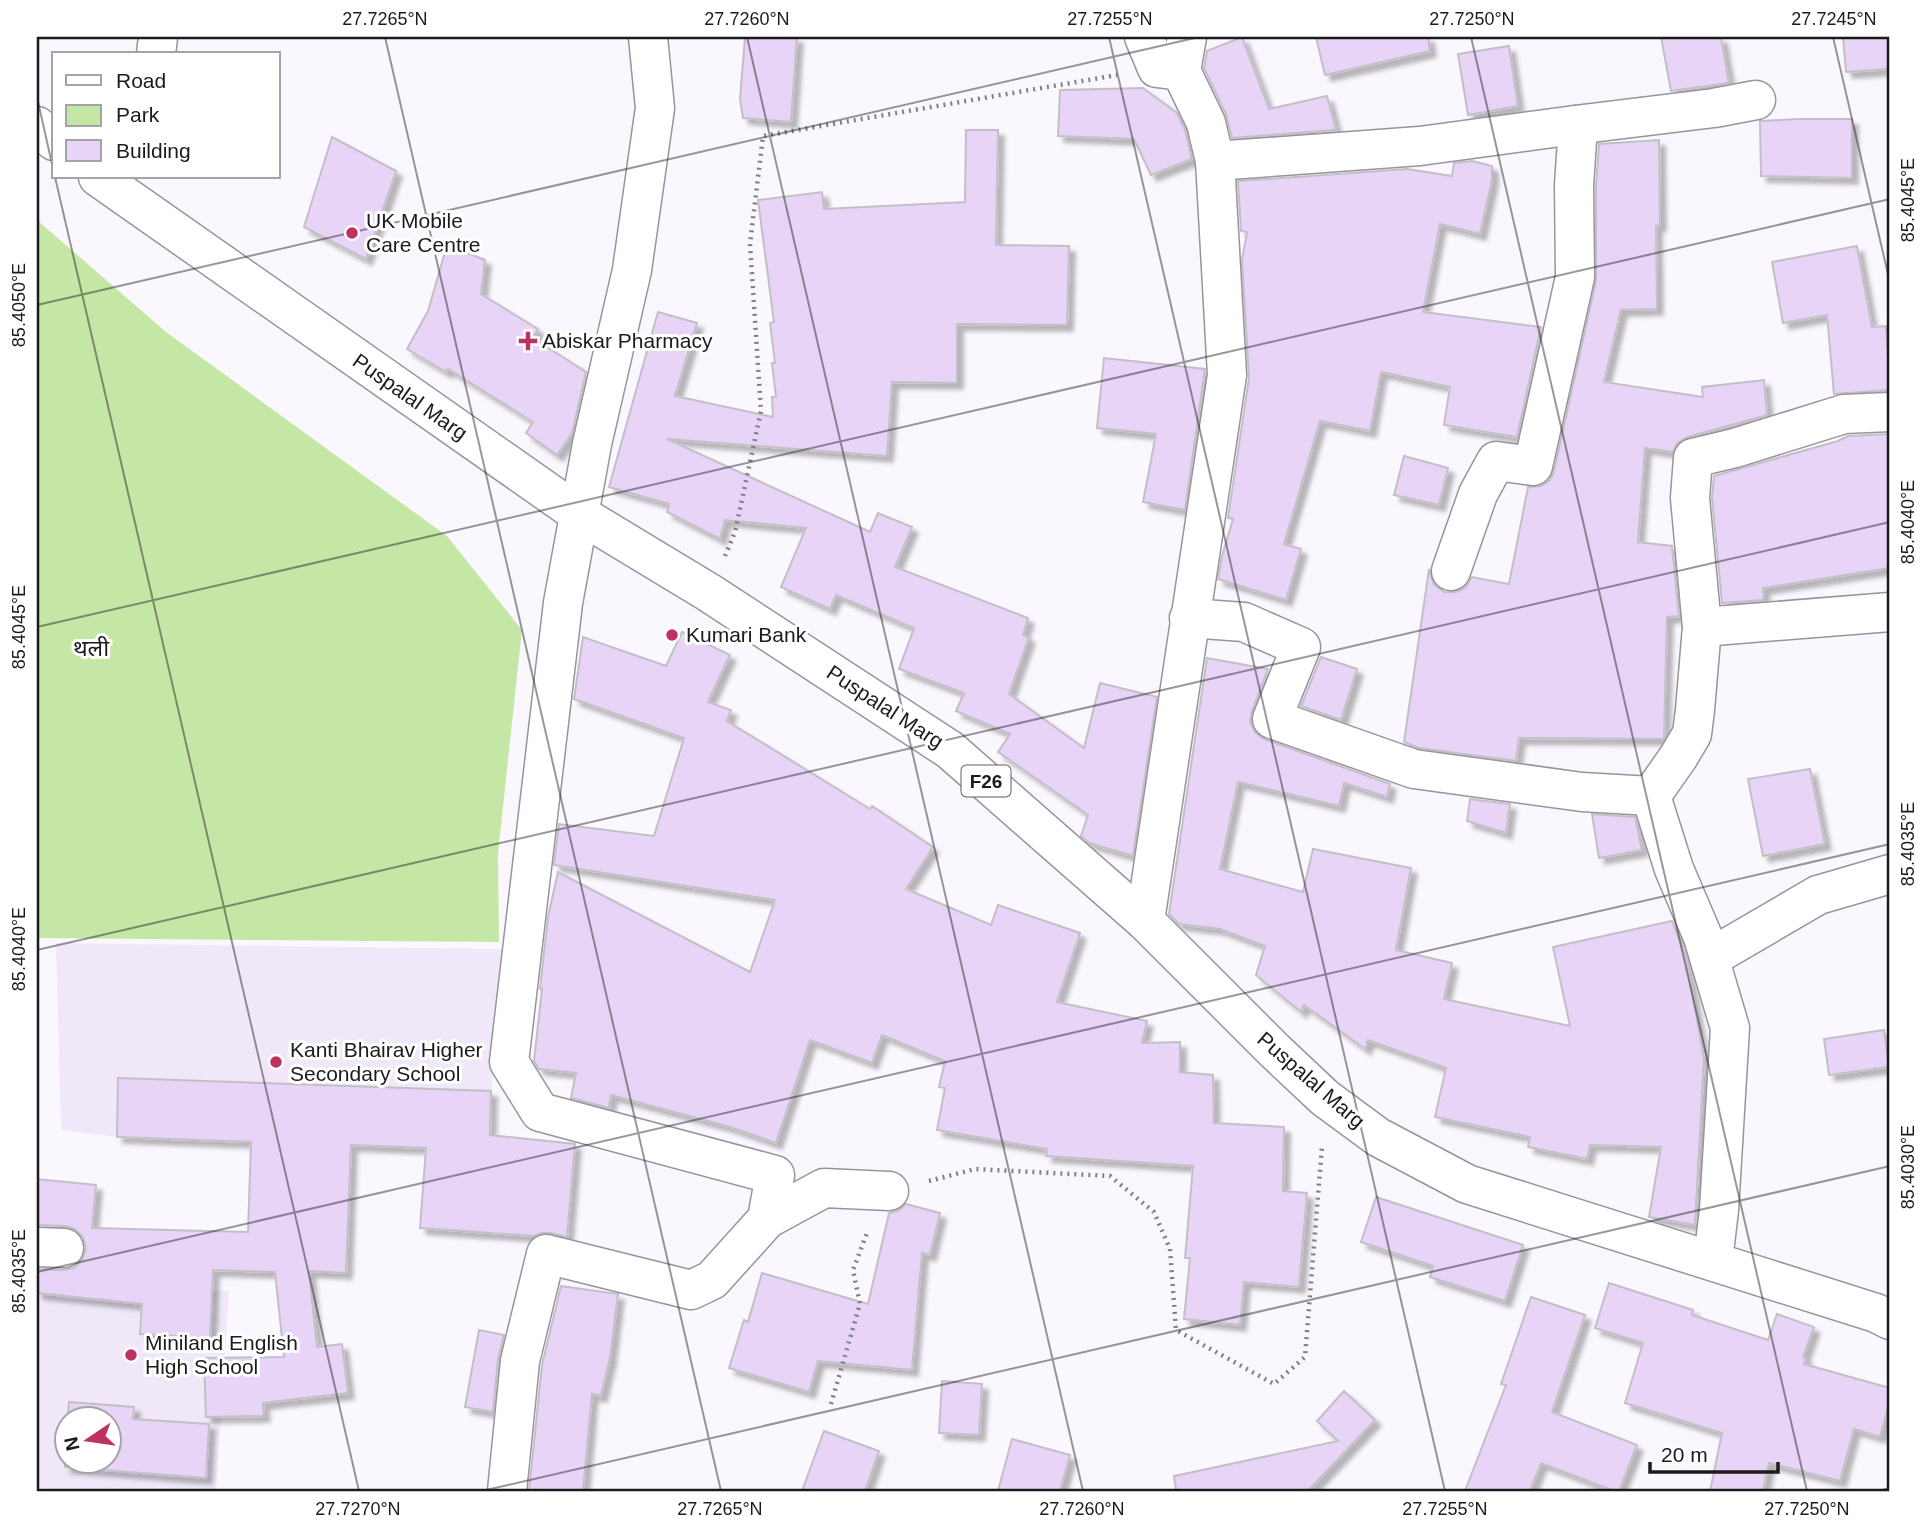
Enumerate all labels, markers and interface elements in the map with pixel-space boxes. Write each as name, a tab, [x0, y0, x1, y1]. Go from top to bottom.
text: 27.7265°N	[342, 9, 428, 29]
text: 27.7260°N	[704, 9, 790, 29]
text: 27.7255°N	[1067, 9, 1153, 29]
text: 27.7250°N	[1429, 9, 1515, 29]
text: 27.7245°N	[1791, 9, 1877, 29]
legend	[52, 52, 280, 178]
text: Road	[116, 69, 166, 92]
text: Park	[116, 103, 160, 126]
text: Building	[116, 139, 191, 162]
text: 85.4045°E	[1898, 158, 1918, 242]
place label: UK Mobile Care Centre	[366, 209, 480, 256]
marker: UK Mobile Care Centre	[344, 225, 360, 241]
text: 85.4050°E	[9, 263, 29, 347]
place label: Abiskar Pharmacy	[542, 329, 713, 352]
marker: Abiskar Pharmacy	[520, 333, 536, 349]
street label: Puspalal Marg	[349, 349, 472, 445]
text: 85.4040°E	[1898, 480, 1918, 564]
text: 85.4045°E	[9, 585, 29, 669]
place label: Kumari Bank	[686, 623, 807, 646]
marker: Kumari Bank	[664, 627, 680, 643]
district label: थली	[73, 635, 110, 661]
street label: Puspalal Marg	[823, 660, 948, 753]
road number: F26	[962, 766, 1010, 796]
text: 85.4035°E	[1898, 802, 1918, 886]
text: 85.4040°E	[9, 907, 29, 991]
street label: Puspalal Marg	[1253, 1027, 1370, 1132]
place label: Kanti Bhairav Higher Secondary School	[290, 1038, 483, 1085]
marker: Kanti Bhairav Higher Secondary School	[268, 1054, 284, 1070]
text: 85.4030°E	[1898, 1125, 1918, 1209]
text: 85.4035°E	[9, 1229, 29, 1313]
place label: Miniland English High School	[145, 1331, 298, 1378]
marker: Miniland English High School	[123, 1347, 139, 1363]
north arrow	[52, 1406, 122, 1476]
scale bar	[1650, 1430, 1778, 1474]
text: N	[60, 1435, 84, 1453]
text: 20 m	[1661, 1443, 1708, 1466]
text: 27.7270°N	[315, 1499, 401, 1519]
text: 27.7265°N	[677, 1499, 763, 1519]
text: 27.7260°N	[1039, 1499, 1125, 1519]
text: 27.7255°N	[1402, 1499, 1488, 1519]
text: 27.7250°N	[1764, 1499, 1850, 1519]

